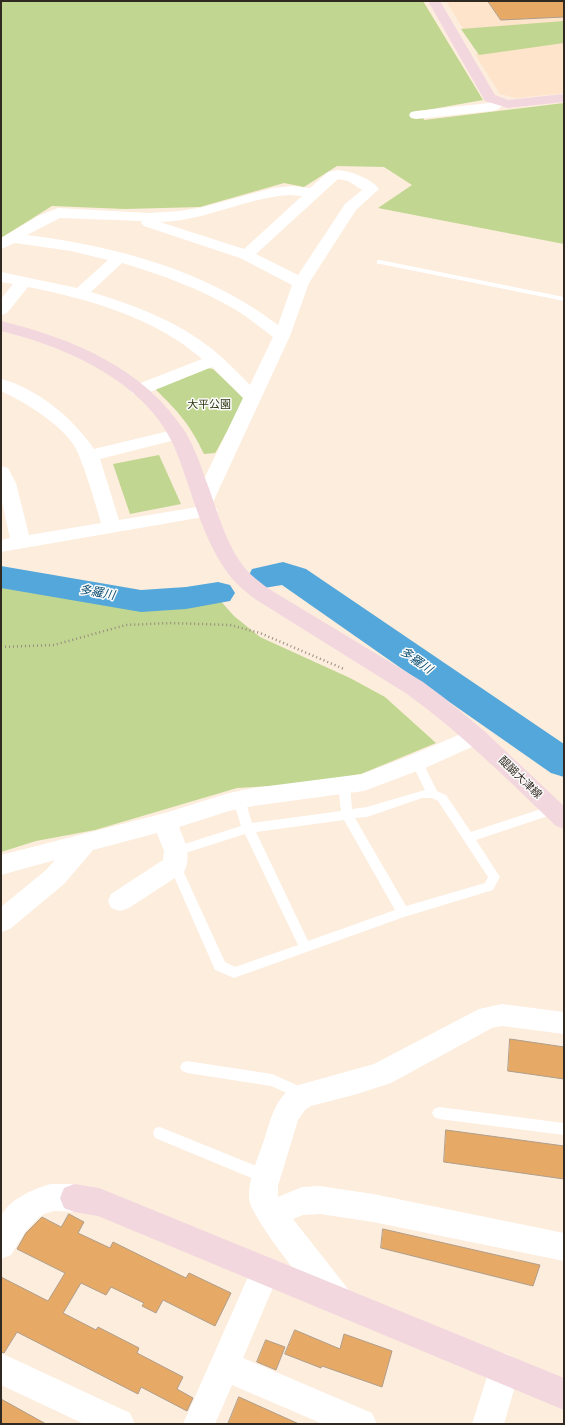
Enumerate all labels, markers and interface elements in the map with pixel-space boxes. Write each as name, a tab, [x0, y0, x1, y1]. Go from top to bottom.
park label: 大平公園	[187, 398, 231, 412]
water label: 多羅川	[78, 583, 116, 603]
water label: 多羅川	[397, 645, 435, 677]
street label: 醍醐大津線	[496, 754, 544, 802]

